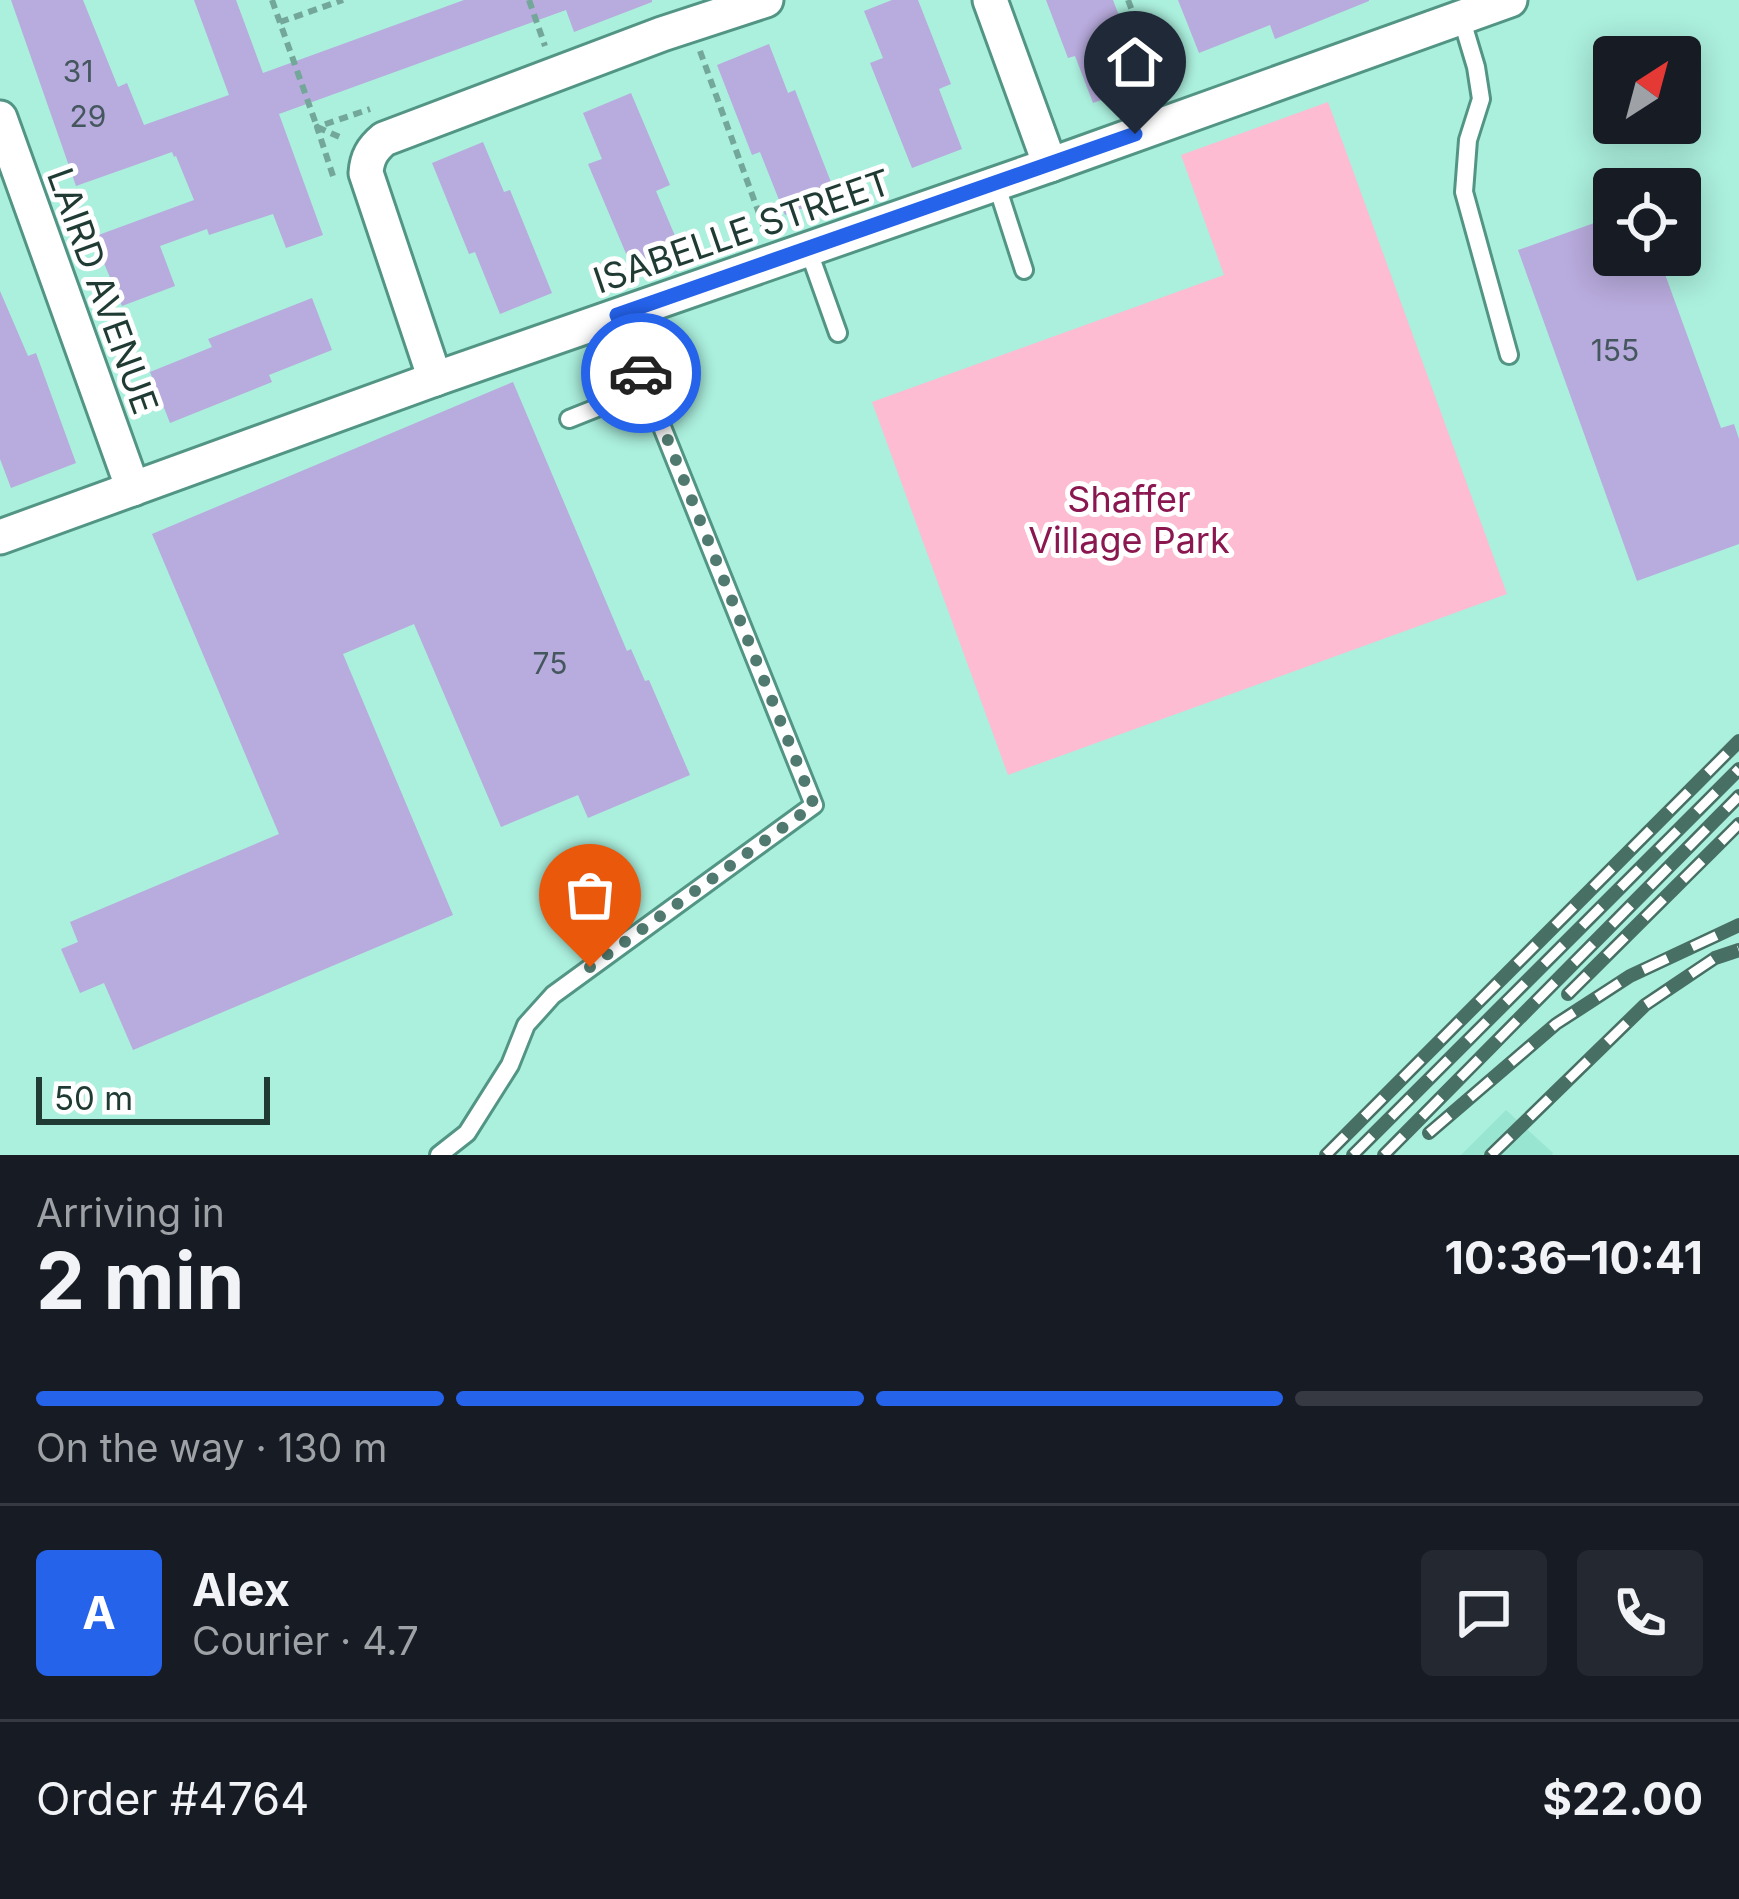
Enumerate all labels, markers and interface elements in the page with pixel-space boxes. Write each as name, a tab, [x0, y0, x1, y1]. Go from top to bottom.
pin	[1084, 11, 1186, 134]
icon: home	[1102, 29, 1168, 95]
north arrow	[1593, 36, 1701, 144]
map controls	[1593, 36, 1701, 276]
house number: 31	[63, 53, 93, 89]
house number: 29	[70, 98, 106, 134]
street label: ISABELLE STREET	[588, 160, 896, 302]
street label: LAIRD AVENUE	[38, 162, 168, 420]
button: locate	[1593, 168, 1701, 276]
courier	[581, 313, 701, 433]
house number: 155	[1591, 332, 1639, 368]
icon: car	[608, 340, 674, 406]
park label: Shaffer Village Park	[1028, 477, 1230, 562]
house number: 75	[533, 645, 567, 681]
pin	[539, 844, 641, 967]
icon: bag	[557, 862, 623, 928]
scale bar	[36, 1071, 270, 1124]
text: 50 m	[54, 1078, 133, 1118]
text: Arriving in	[36, 1189, 225, 1236]
text: 10:36–10:41	[1445, 1230, 1703, 1285]
text: 2 min	[36, 1233, 244, 1328]
text: On the way · 130 m	[36, 1424, 387, 1471]
button: chat	[1421, 1550, 1547, 1676]
button: phone	[1577, 1550, 1703, 1676]
text: Alex	[192, 1562, 290, 1617]
text: A	[82, 1585, 116, 1640]
text: Courier · 4.7	[192, 1617, 419, 1664]
text: Order #4764	[36, 1771, 309, 1826]
text: $22.00	[1542, 1771, 1703, 1826]

